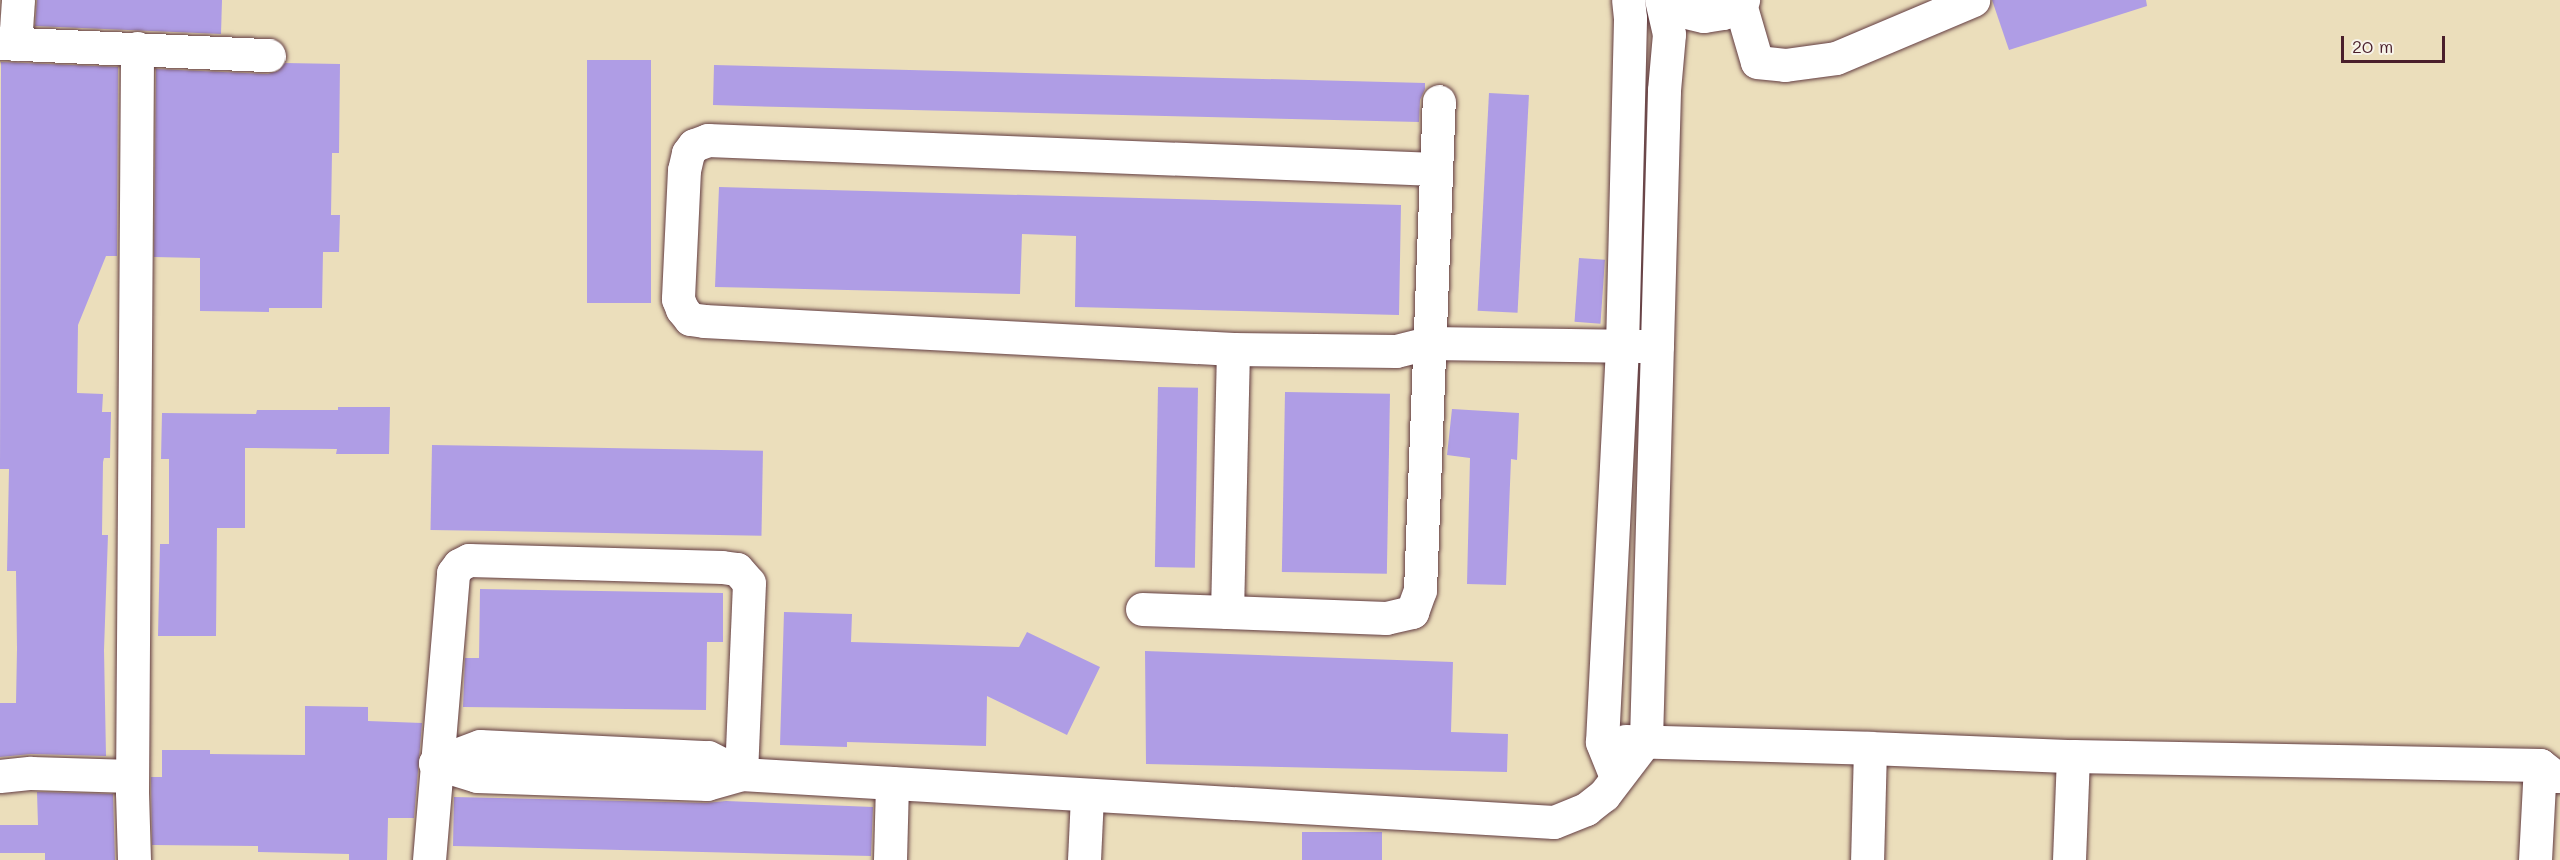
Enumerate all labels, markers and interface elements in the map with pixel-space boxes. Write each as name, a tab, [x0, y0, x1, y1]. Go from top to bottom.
scale bar	[2344, 24, 2448, 62]
text: 20 m	[2352, 34, 2393, 58]

